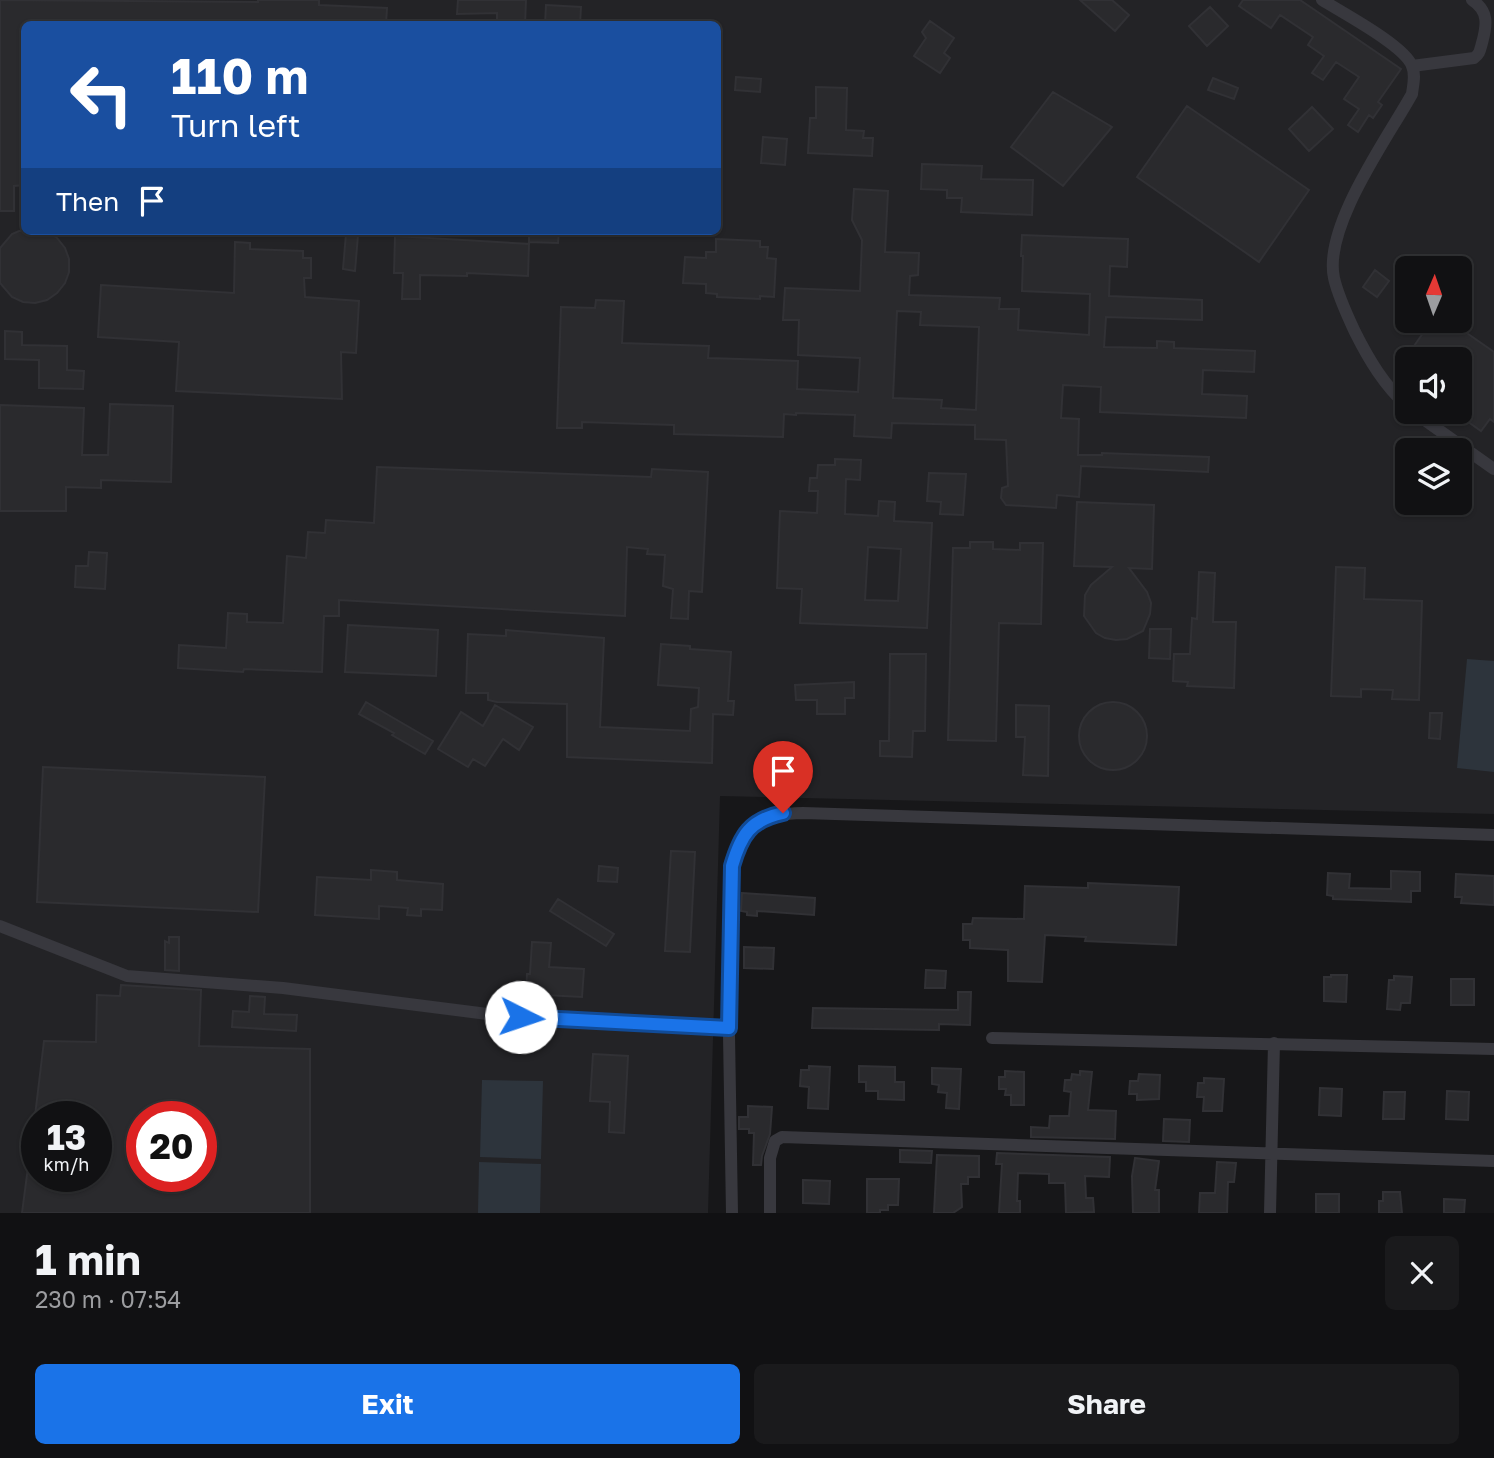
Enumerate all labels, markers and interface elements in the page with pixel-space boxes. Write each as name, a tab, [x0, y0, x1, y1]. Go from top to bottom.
text: 110 m	[171, 46, 308, 105]
icon: left	[56, 49, 147, 140]
text: Turn left	[171, 106, 300, 144]
icon: arrive	[133, 182, 171, 220]
text: Then	[56, 186, 119, 217]
north arrow	[1395, 256, 1472, 332]
map controls	[1395, 256, 1472, 515]
button: sound	[1395, 347, 1472, 424]
button: layers	[1395, 438, 1472, 515]
pin	[753, 741, 813, 813]
icon: arrive	[764, 752, 802, 790]
position arrow	[484, 980, 558, 1054]
speed limit sign: 20	[126, 1101, 217, 1192]
text: 13	[47, 1116, 86, 1158]
text: km/h	[44, 1153, 89, 1175]
text: 1 min	[35, 1234, 141, 1284]
button: close	[1385, 1236, 1459, 1310]
text: 230 m · 07:54	[35, 1285, 181, 1313]
button: Exit	[35, 1364, 740, 1444]
button: Share	[754, 1364, 1459, 1444]

